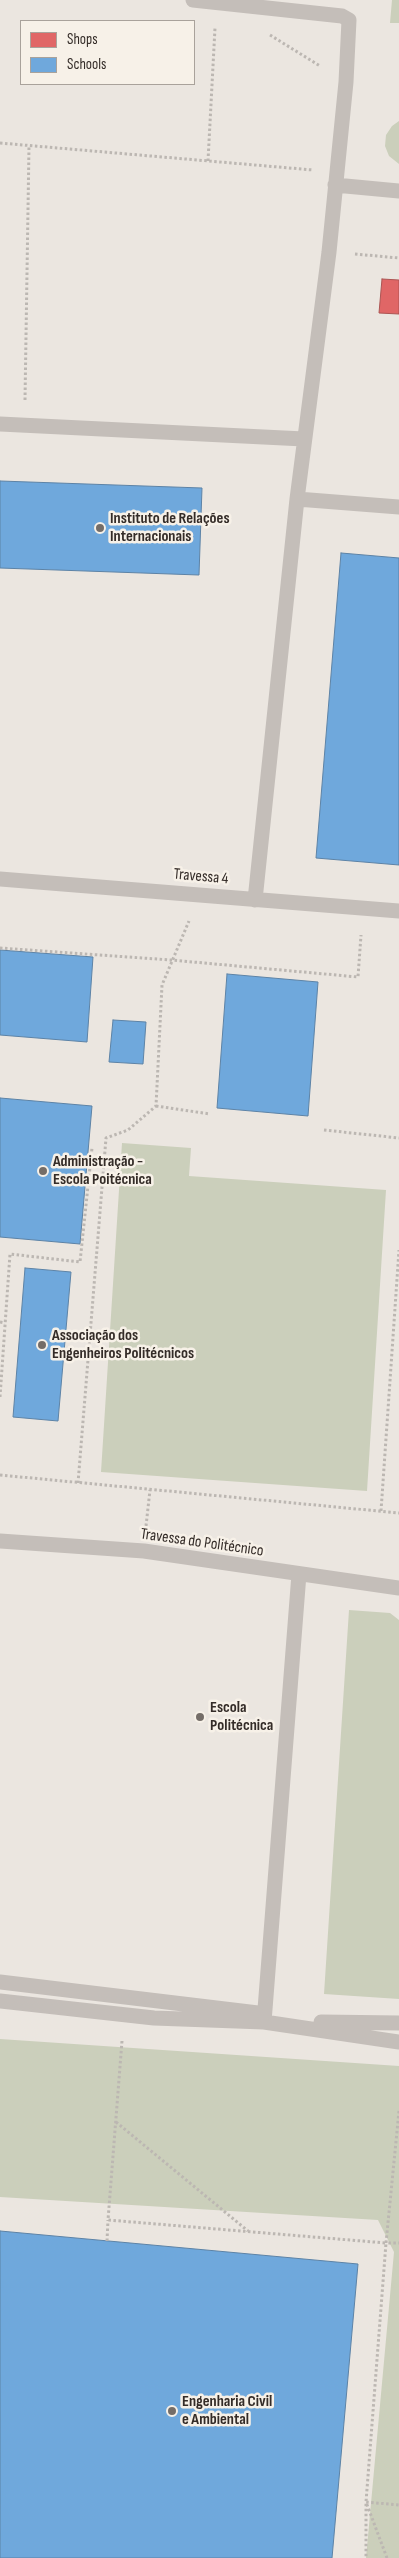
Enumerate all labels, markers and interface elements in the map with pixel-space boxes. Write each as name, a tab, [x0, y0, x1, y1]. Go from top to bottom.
legend	[20, 20, 195, 85]
text: Shops	[67, 30, 98, 49]
text: Schools	[67, 55, 106, 74]
place label: Instituto de Relações Internacionais	[110, 509, 230, 547]
marker: Instituto de Relações Internacionais	[94, 522, 106, 534]
street label: Travessa 4	[173, 865, 229, 889]
place label: Administração - Escola Poitécnica	[53, 1152, 152, 1190]
marker: Administração - Escola Poitécnica	[37, 1165, 49, 1177]
place label: Associação dos Engenheiros Politécnicos	[52, 1326, 194, 1364]
marker: Associação dos Engenheiros Politécnicos	[36, 1339, 48, 1351]
street label: Travessa do Politécnico	[139, 1525, 265, 1561]
place label: Escola Politécnica	[210, 1698, 273, 1736]
marker: Escola Politécnica	[194, 1711, 206, 1723]
place label: Engenharia Civil e Ambiental	[182, 2392, 272, 2430]
marker: Engenharia Civil e Ambiental	[166, 2405, 178, 2417]

